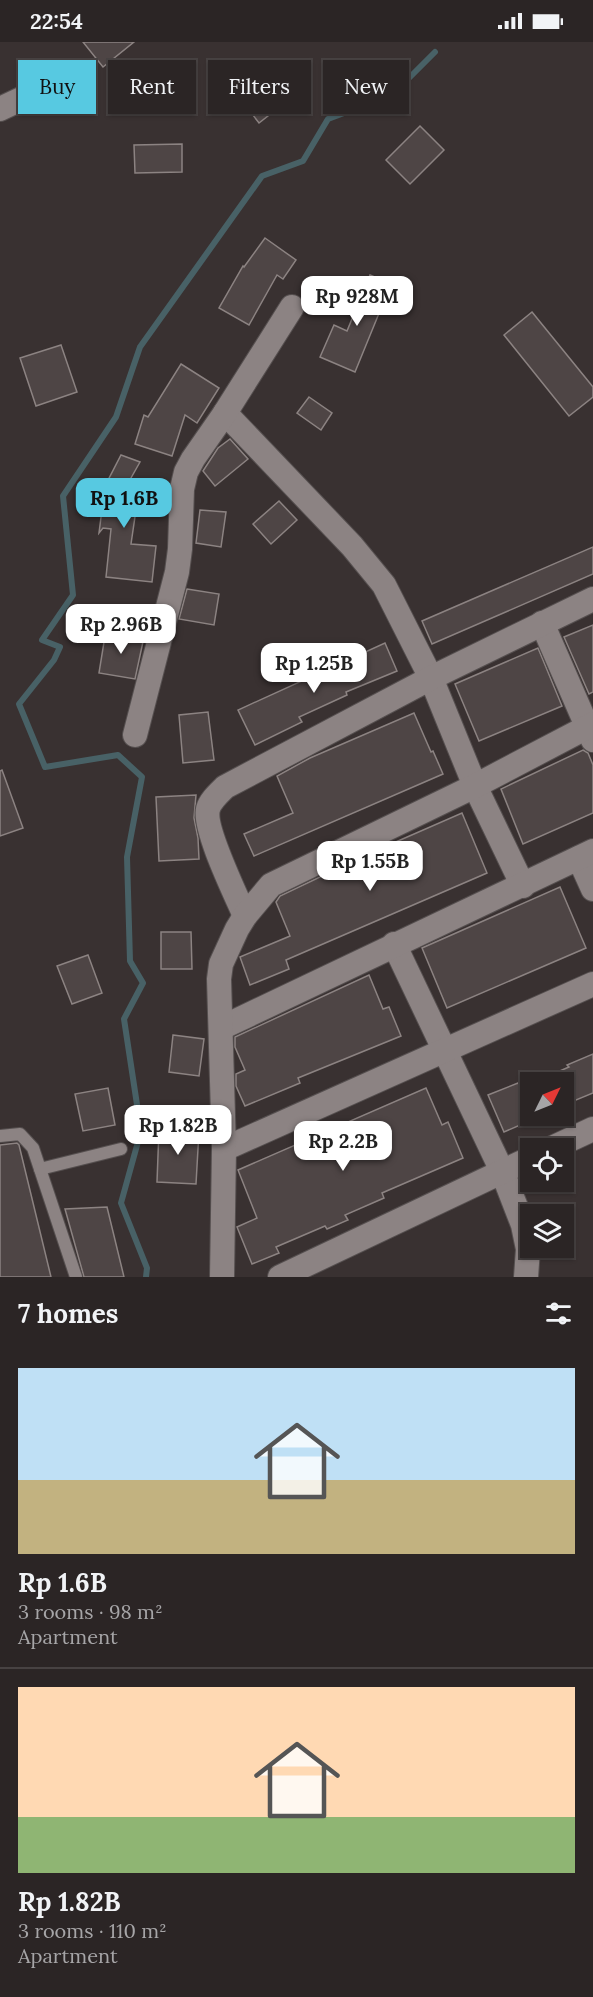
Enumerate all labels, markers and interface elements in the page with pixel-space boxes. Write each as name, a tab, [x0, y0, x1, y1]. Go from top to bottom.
text: 22:54	[30, 7, 83, 35]
chip: Buy	[18, 60, 96, 114]
chip: Rent	[108, 60, 196, 114]
chip: Filters	[208, 60, 311, 114]
chip: New	[323, 60, 409, 114]
pin: Rp 928M	[302, 276, 412, 327]
text: Rp 928M	[315, 283, 399, 308]
pin: Rp 1.6B	[69, 478, 179, 529]
text: Rp 1.6B	[90, 485, 158, 510]
pin: Rp 2.96B	[59, 604, 183, 655]
text: Rp 2.96B	[80, 611, 162, 636]
pin: Rp 1.25B	[252, 643, 376, 694]
text: Rp 1.25B	[275, 650, 353, 675]
pin: Rp 1.55B	[308, 841, 432, 892]
text: Rp 1.55B	[331, 848, 409, 873]
north arrow	[520, 1072, 574, 1126]
map controls	[520, 1072, 574, 1258]
pin: Rp 1.82B	[116, 1105, 240, 1156]
text: Rp 1.82B	[139, 1112, 217, 1137]
pin: Rp 2.2B	[288, 1121, 398, 1172]
text: Rp 2.2B	[308, 1128, 378, 1153]
button: locate	[520, 1138, 574, 1192]
button: layers	[520, 1204, 574, 1258]
text: 7 homes	[18, 1297, 118, 1330]
icon: filters	[542, 1297, 575, 1330]
icon: home	[243, 1407, 351, 1515]
text: Rp 1.6B	[18, 1566, 107, 1599]
text: 3 rooms · 98 m²	[18, 1599, 163, 1624]
text: Apartment	[18, 1624, 118, 1649]
icon: home	[243, 1726, 351, 1834]
text: Rp 1.82B	[18, 1885, 121, 1918]
text: 3 rooms · 110 m²	[18, 1918, 167, 1943]
text: Apartment	[18, 1943, 118, 1968]

